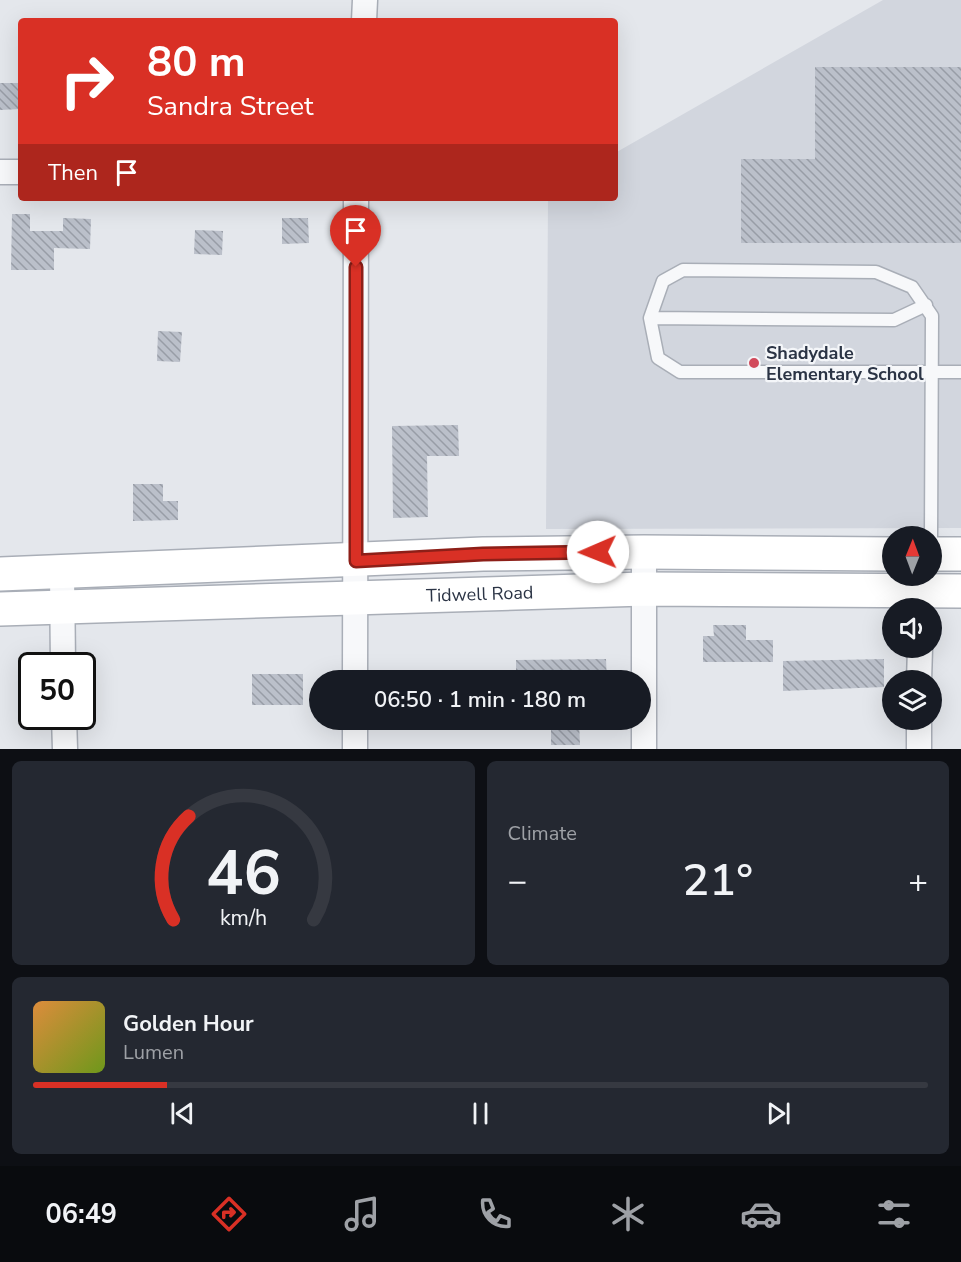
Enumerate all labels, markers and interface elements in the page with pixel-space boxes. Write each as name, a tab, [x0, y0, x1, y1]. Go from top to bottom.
text: 80 m	[147, 34, 246, 91]
icon: right	[48, 42, 126, 120]
text: Sandra Street	[147, 88, 313, 125]
icon: arrive	[110, 156, 143, 189]
text: Then	[48, 158, 98, 188]
pin	[330, 205, 381, 267]
icon: arrive	[339, 214, 372, 247]
place label: Shadydale Elementary School	[766, 341, 924, 386]
marker: Shadydale Elementary School	[747, 356, 761, 370]
position arrow	[566, 520, 630, 584]
north arrow	[882, 526, 942, 586]
map controls	[882, 526, 942, 730]
street label: Tidwell Road	[426, 580, 534, 608]
button: sound	[882, 598, 942, 658]
speed limit sign: 50	[18, 652, 96, 730]
button: layers	[882, 670, 942, 730]
text: 06:50 · 1 min · 180 m	[374, 685, 586, 715]
text: Climate	[508, 820, 577, 847]
text: 46	[206, 831, 281, 916]
text: 21°	[682, 850, 753, 911]
text: −	[508, 859, 527, 904]
text: +	[908, 859, 928, 904]
text: km/h	[220, 903, 267, 933]
text: Golden Hour	[123, 1009, 254, 1039]
text: Lumen	[123, 1039, 184, 1066]
icon: previous	[166, 1097, 199, 1130]
icon: pause	[464, 1097, 497, 1130]
icon: next	[762, 1097, 795, 1130]
icon: directions	[208, 1193, 250, 1235]
icon: music	[341, 1193, 383, 1235]
icon: phone	[474, 1193, 516, 1235]
icon: climate	[607, 1193, 649, 1235]
icon: car	[740, 1193, 782, 1235]
icon: filters	[873, 1193, 915, 1235]
text: 06:49	[46, 1196, 117, 1233]

